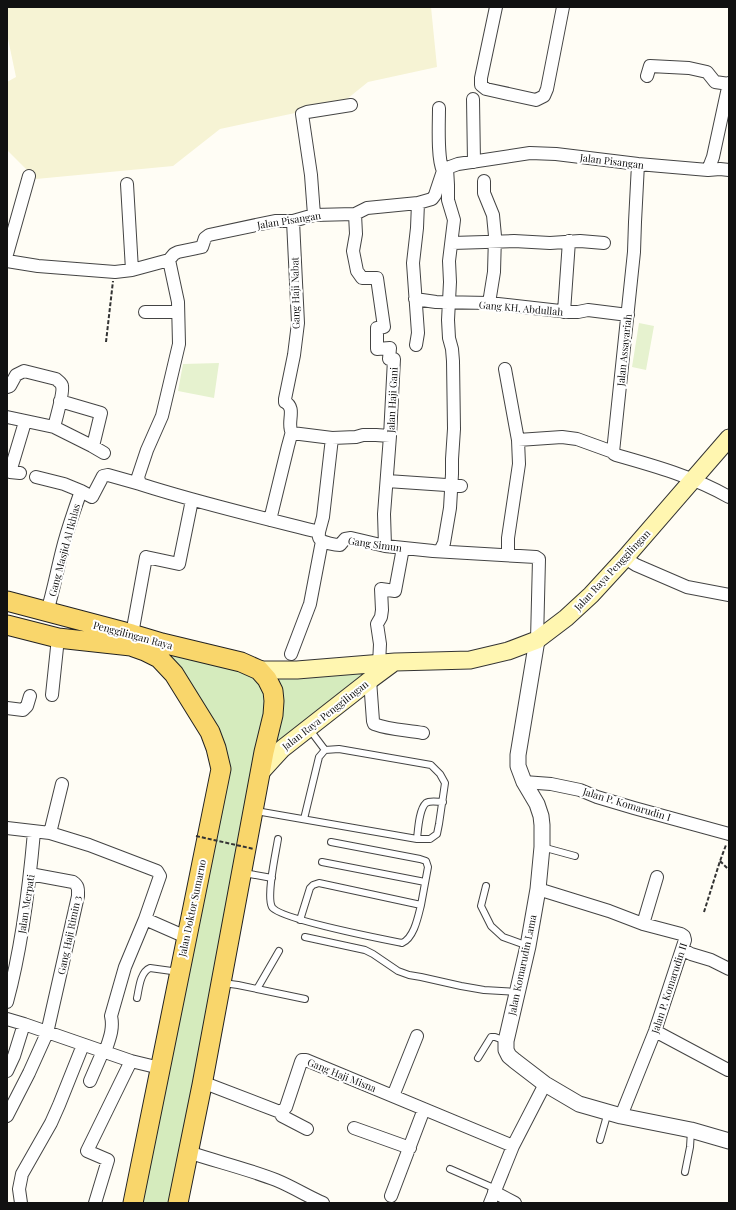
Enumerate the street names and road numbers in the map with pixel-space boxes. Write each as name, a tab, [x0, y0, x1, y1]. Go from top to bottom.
street label: Jalan Pisangan	[578, 150, 645, 172]
street label: Jalan Pisangan	[255, 208, 322, 232]
street label: Gang Haji Nabat	[287, 256, 303, 329]
street label: Gang KH. Abdullah	[478, 297, 564, 319]
street label: Jalan Assayariah	[613, 313, 635, 388]
street label: Jalan Haji Gani	[383, 367, 401, 434]
street label: Gang Masjid Al Ikhlas	[45, 502, 83, 598]
street label: Jalan Raya Penggilingan	[570, 526, 653, 614]
street label: Gang Simun	[347, 533, 403, 555]
street label: Penggilingan Raya	[92, 618, 174, 652]
street label: Jalan Raya Penggilingan	[278, 677, 371, 754]
street label: Jalan P. Komarudin I	[580, 784, 673, 824]
street label: Jalan Doktor Sumarno	[175, 858, 209, 959]
street label: Jalan Merpati	[14, 873, 38, 936]
street label: Gang Haji Rimin 3	[54, 894, 84, 976]
street label: Jalan Komarudin Lama	[504, 913, 539, 1018]
street label: Jalan P. Komarudin II	[647, 941, 690, 1036]
street label: Gang Haji Misna	[305, 1055, 379, 1095]

